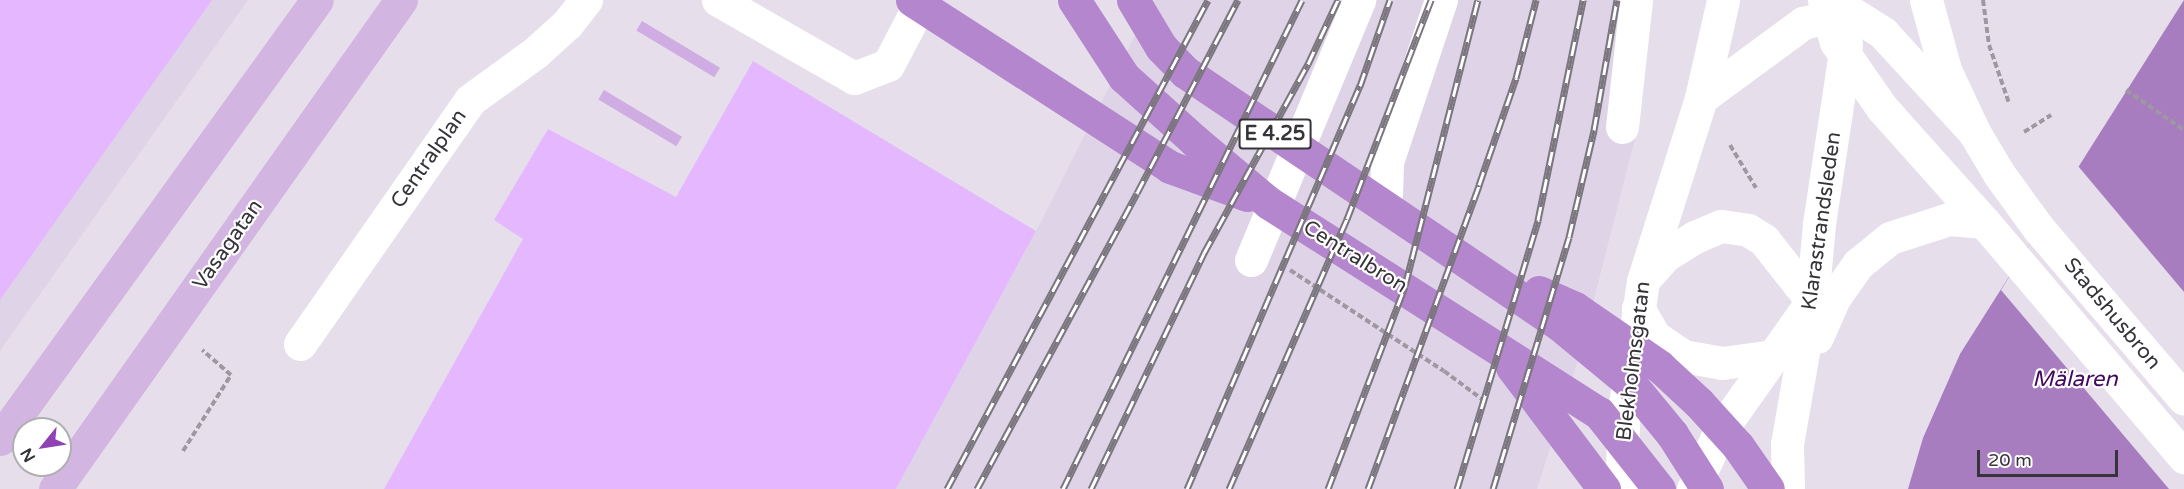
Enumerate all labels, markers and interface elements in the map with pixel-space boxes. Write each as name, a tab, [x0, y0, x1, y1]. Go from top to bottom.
street label: Centralplan	[386, 105, 472, 213]
road number: E 4.25	[1238, 117, 1312, 151]
street label: Klarastrandsleden	[1797, 130, 1847, 312]
street label: Vasagatan	[188, 195, 268, 295]
street label: Centralbron	[1298, 215, 1412, 299]
street label: Stadshusbron	[2058, 253, 2166, 375]
street label: Blekholmsgatan	[1612, 280, 1656, 442]
water label: Mälaren	[2032, 367, 2118, 393]
north arrow	[12, 417, 72, 477]
scale bar	[1980, 438, 2121, 476]
text: N	[16, 444, 40, 466]
text: 20 m	[1988, 449, 2032, 471]

